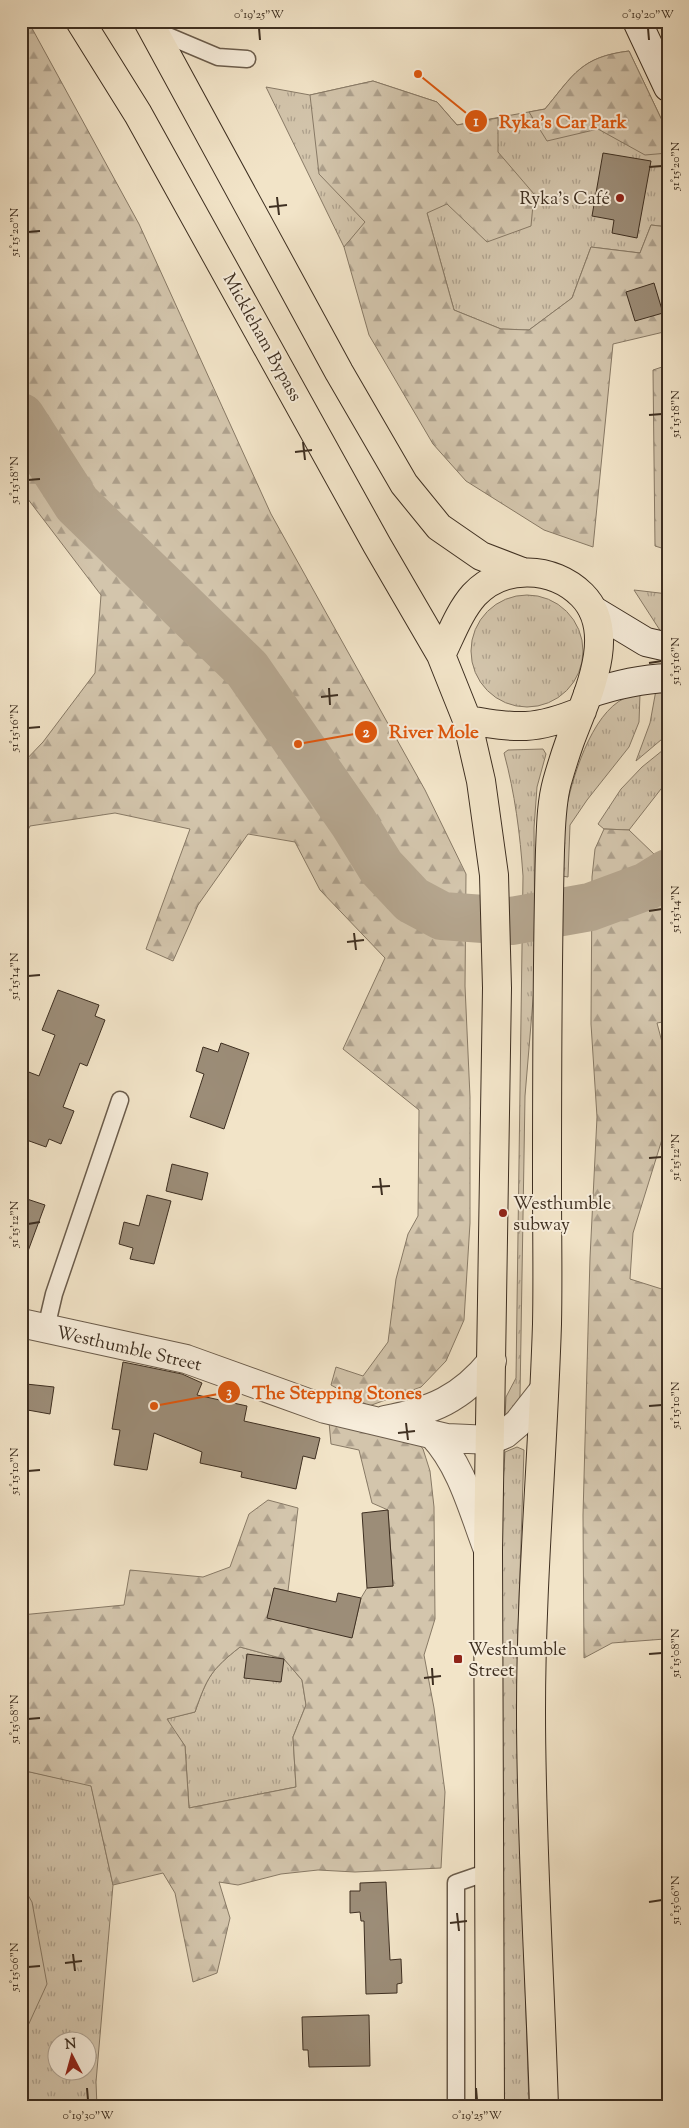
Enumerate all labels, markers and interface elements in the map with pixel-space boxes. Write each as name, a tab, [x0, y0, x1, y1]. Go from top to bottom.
text: 0°19'25"W	[234, 6, 285, 24]
text: 0°19'20"W	[622, 6, 675, 24]
callout: Ryka's Car Park	[464, 104, 636, 138]
text: Ryka's Car Park	[499, 110, 628, 137]
text: 1	[473, 112, 479, 133]
text: 51°15'20"N	[667, 141, 685, 191]
place label: Ryka's Café	[519, 187, 610, 213]
marker: Ryka's Café	[614, 192, 626, 204]
text: 51°15'20"N	[6, 207, 24, 257]
street label: Mickleham Bypass	[215, 269, 307, 407]
text: 51°15'18"N	[667, 390, 685, 439]
text: 51°15'18"N	[6, 456, 24, 505]
text: 51°15'16"N	[667, 637, 685, 686]
text: 51°15'16"N	[6, 704, 24, 753]
callout: River Mole	[354, 715, 488, 749]
text: River Mole	[389, 720, 479, 747]
text: 2	[362, 723, 370, 744]
text: 51°15'14"N	[667, 885, 685, 934]
text: 51°15'14"N	[6, 952, 24, 1001]
text: 51°15'12"N	[667, 1133, 685, 1181]
place label: Westhumble subway	[513, 1192, 611, 1239]
text: 51°15'12"N	[6, 1200, 24, 1248]
marker: Westhumble subway	[497, 1207, 509, 1219]
street label: Westhumble Street	[53, 1321, 204, 1379]
callout: The Stepping Stones	[217, 1375, 432, 1409]
text: The Stepping Stones	[252, 1381, 423, 1408]
text: 51°15'10"N	[667, 1381, 685, 1430]
text: 3	[226, 1383, 232, 1404]
text: 51°15'10"N	[6, 1447, 24, 1496]
text: 51°15'08"N	[667, 1628, 685, 1679]
place label: Westhumble Street	[468, 1638, 566, 1685]
marker: Westhumble Street	[452, 1653, 464, 1665]
text: 51°15'08"N	[6, 1694, 24, 1745]
text: 51°15'06"N	[667, 1875, 685, 1925]
text: 51°15'06"N	[6, 1942, 24, 1992]
north arrow	[48, 2030, 98, 2080]
text: N	[64, 2035, 77, 2056]
text: 0°19'30"W	[62, 2107, 114, 2125]
text: 0°19'25"W	[452, 2107, 503, 2125]

